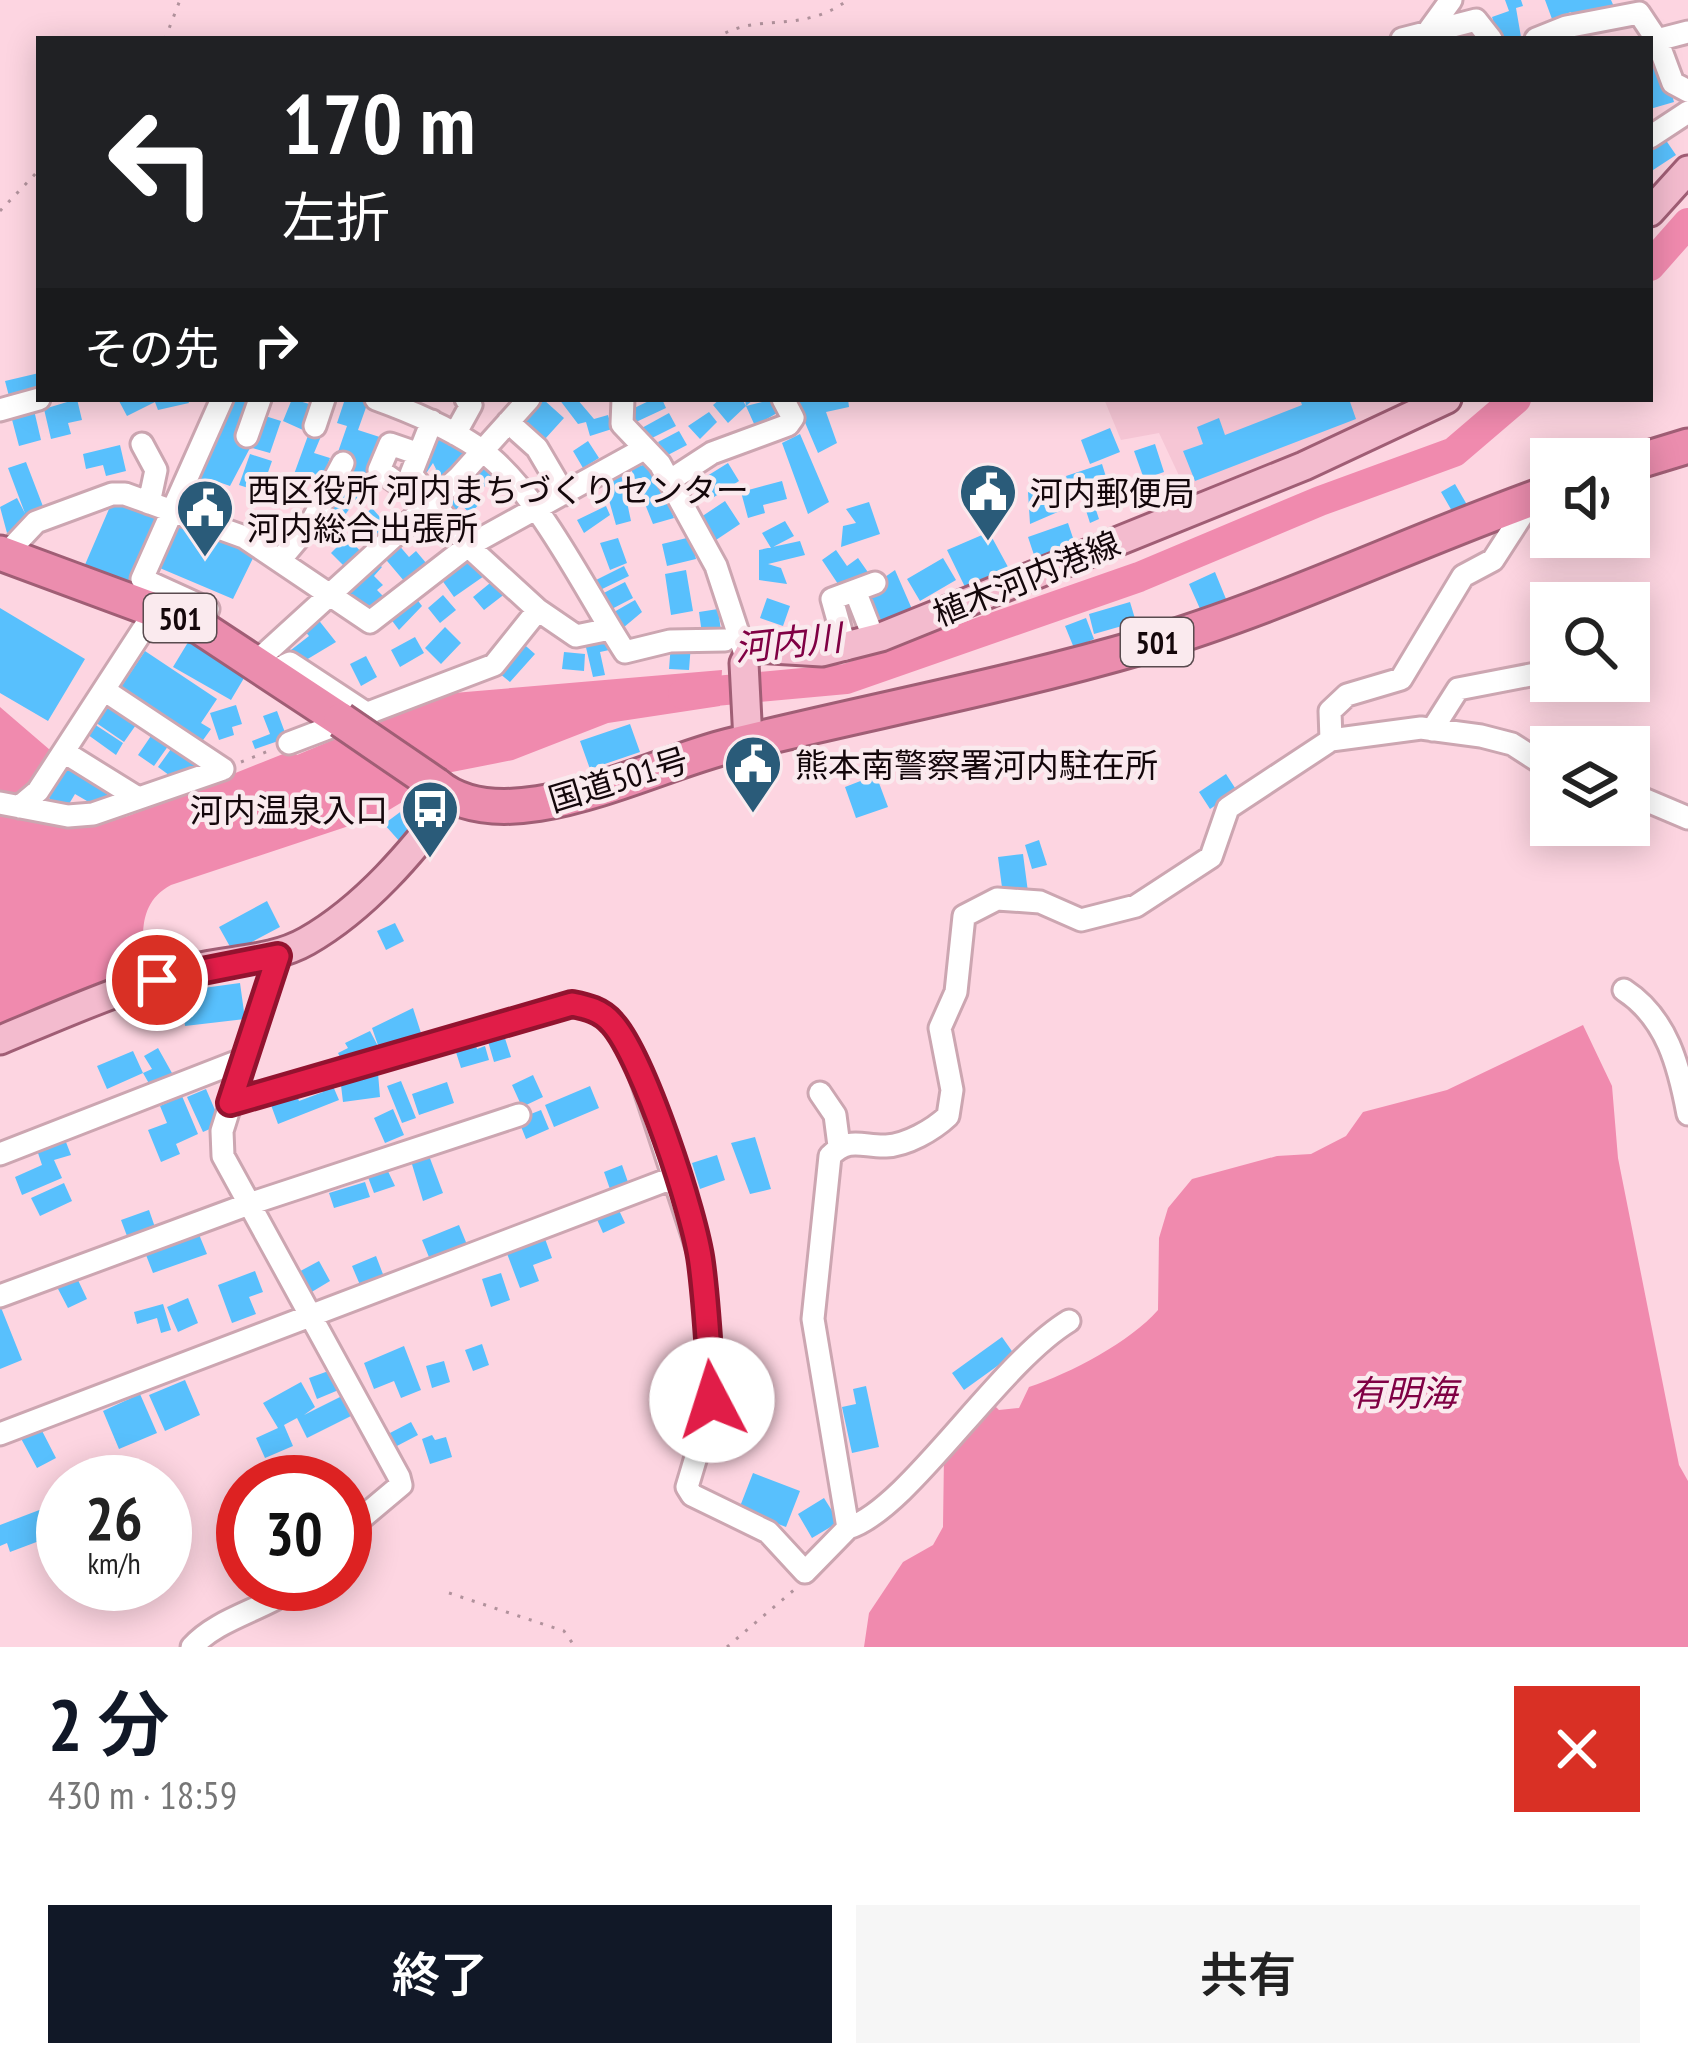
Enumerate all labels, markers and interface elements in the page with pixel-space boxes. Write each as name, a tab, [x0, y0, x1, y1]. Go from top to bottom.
text: 170 m	[282, 68, 475, 177]
icon: left	[84, 84, 240, 240]
text: 左折	[282, 182, 390, 252]
icon: right	[243, 312, 309, 378]
text: その先	[84, 319, 219, 377]
map controls	[1530, 438, 1650, 846]
button: sound	[1530, 438, 1650, 558]
public building icon: 河内郵便局	[957, 461, 1019, 543]
place label: 西区役所 河内まちづくりセンター 河内総合出張所	[247, 468, 749, 549]
place label: 河内郵便局	[1030, 471, 1195, 514]
public building icon: 西区役所 河内まちづくりセンター 河内総合出張所	[174, 477, 236, 559]
street label: 植木河内港線	[926, 521, 1126, 635]
button: search	[1530, 582, 1650, 702]
road number: 501	[144, 594, 216, 642]
water label: 河内川	[732, 613, 848, 671]
road number: 501	[1121, 618, 1193, 666]
button: layers	[1530, 726, 1650, 846]
public building icon: 熊本南警察署河内駐在所	[722, 733, 784, 815]
street label: 国道501号	[543, 737, 693, 821]
place label: 熊本南警察署河内駐在所	[795, 743, 1158, 786]
bus stop icon: 河内温泉入口	[399, 778, 461, 860]
place label: 河内温泉入口	[190, 788, 388, 831]
pin	[106, 929, 208, 1031]
icon: arrive	[124, 947, 190, 1013]
position arrow	[649, 1337, 775, 1463]
water label: 有明海	[1349, 1369, 1462, 1416]
speed limit sign: 30	[216, 1455, 372, 1611]
text: 26	[85, 1479, 143, 1557]
text: km/h	[87, 1543, 141, 1582]
text: 2 分	[48, 1677, 169, 1770]
button: close	[1514, 1686, 1640, 1812]
text: 430 m · 18:59	[48, 1769, 237, 1820]
button: 終了	[48, 1905, 832, 2043]
button: 共有	[856, 1905, 1640, 2043]

